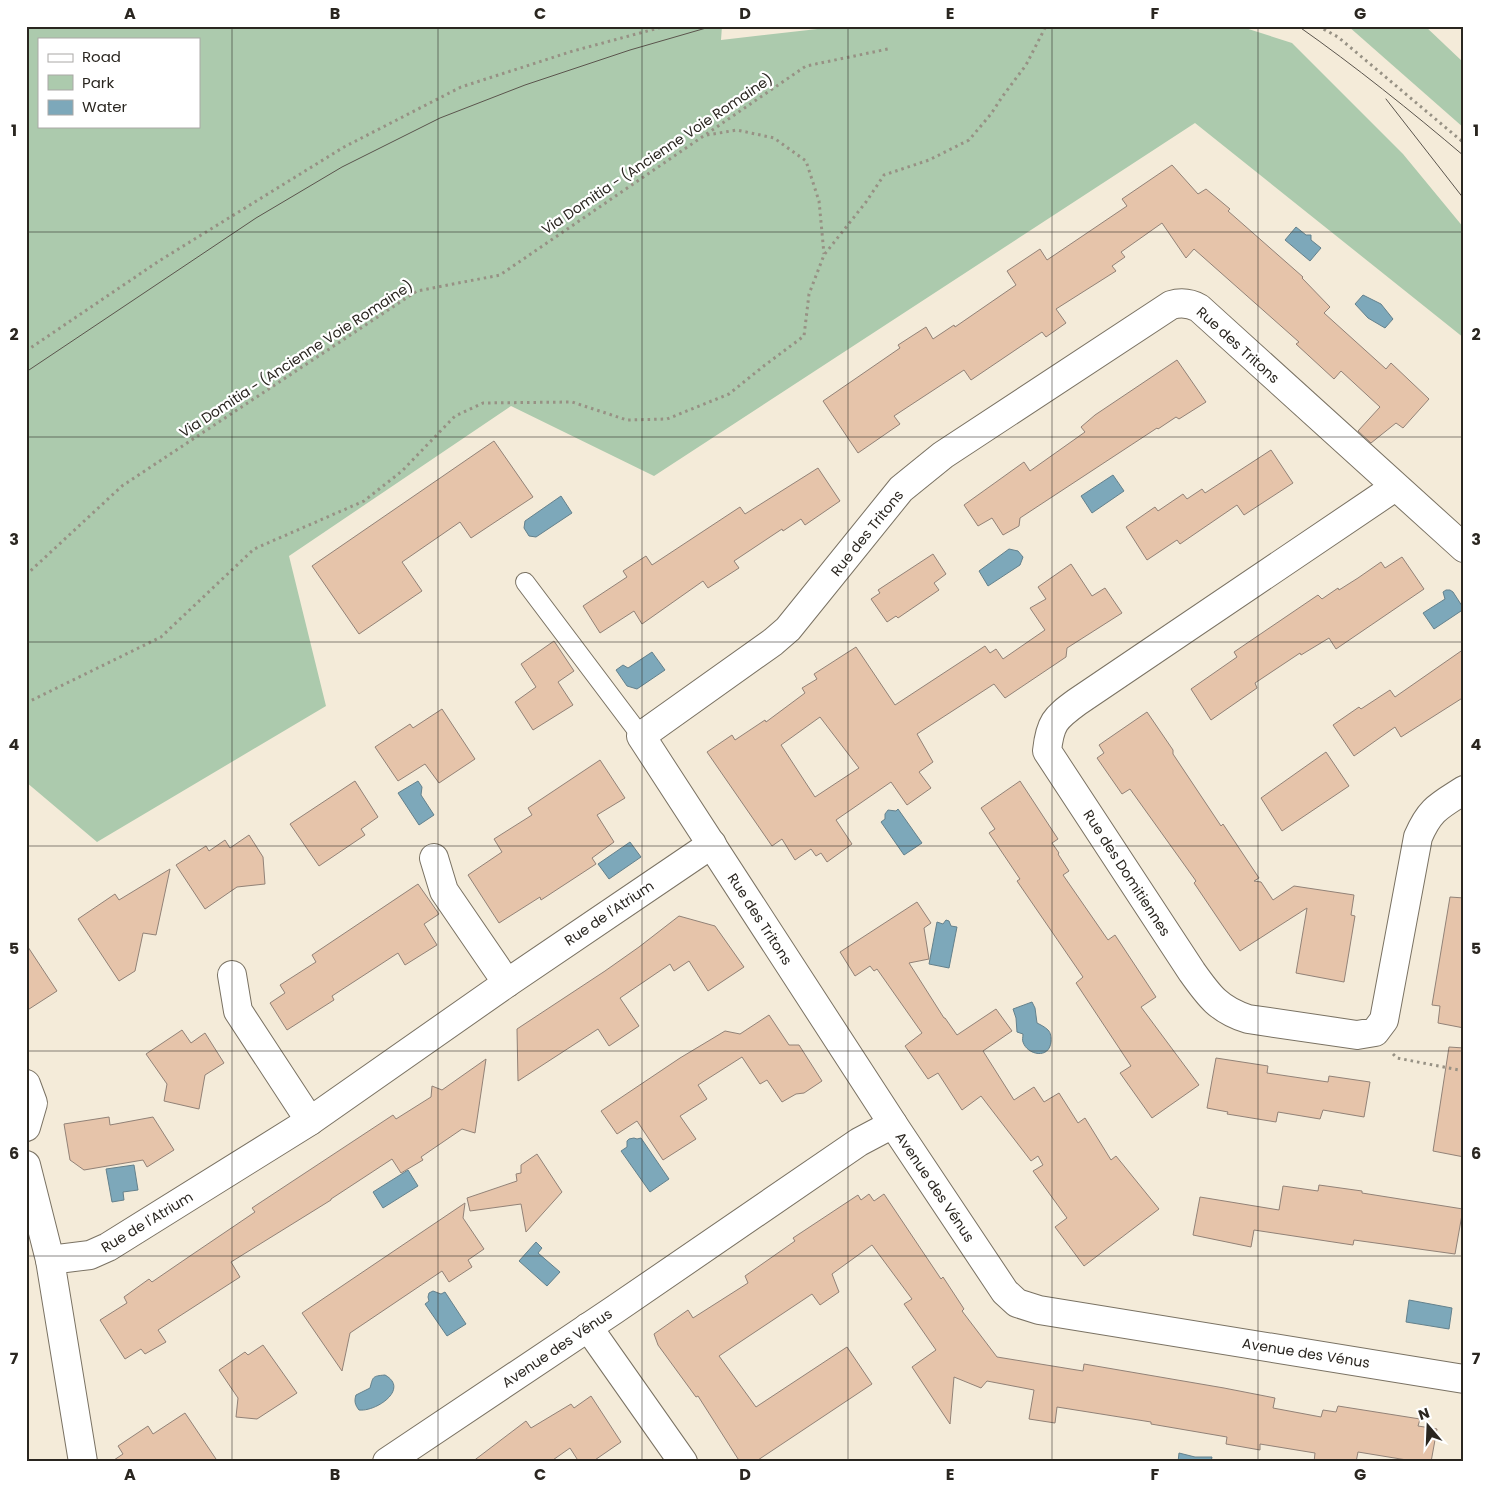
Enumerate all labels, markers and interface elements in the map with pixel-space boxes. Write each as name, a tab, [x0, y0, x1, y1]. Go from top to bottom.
text: A	[124, 2, 136, 25]
text: B	[330, 2, 340, 25]
text: C	[534, 2, 546, 25]
text: D	[739, 2, 751, 25]
text: E	[946, 2, 954, 25]
text: F	[1151, 2, 1160, 25]
text: G	[1354, 2, 1366, 25]
legend	[38, 38, 200, 128]
text: Road	[82, 46, 121, 67]
street label: Via Domitia - (Ancienne Voie Romaine)	[537, 69, 777, 239]
text: Park	[82, 72, 114, 93]
text: Water	[82, 96, 128, 117]
text: 1	[11, 119, 17, 142]
text: 1	[1473, 119, 1479, 142]
street label: Via Domitia - (Ancienne Voie Romaine)	[175, 276, 417, 442]
street label: Rue des Tritons	[1192, 302, 1284, 388]
text: 2	[9, 323, 19, 346]
text: 2	[1471, 323, 1481, 346]
street label: Rue des Tritons	[826, 486, 908, 580]
text: 3	[9, 528, 19, 551]
text: 3	[1471, 528, 1481, 551]
text: 4	[9, 733, 20, 756]
text: 4	[1471, 733, 1482, 756]
street label: Rue des Domitiennes	[1079, 806, 1175, 940]
street label: Rue des Tritons	[723, 869, 797, 969]
street label: Rue de l'Atrium	[560, 876, 658, 950]
text: 5	[9, 937, 19, 960]
text: 5	[1471, 937, 1481, 960]
street label: Avenue des Vénus	[891, 1128, 979, 1246]
text: 6	[9, 1142, 19, 1165]
text: 6	[1471, 1142, 1481, 1165]
street label: Rue de l'Atrium	[97, 1187, 197, 1257]
street label: Avenue des Vénus	[498, 1304, 616, 1392]
street label: Avenue des Vénus	[1241, 1333, 1371, 1373]
text: 7	[10, 1347, 19, 1370]
text: 7	[1472, 1347, 1481, 1370]
north arrow	[1402, 1400, 1452, 1450]
text: N	[1416, 1403, 1432, 1425]
text: A	[124, 1463, 136, 1486]
text: B	[330, 1463, 340, 1486]
text: C	[534, 1463, 546, 1486]
text: D	[739, 1463, 751, 1486]
text: E	[946, 1463, 954, 1486]
text: F	[1151, 1463, 1160, 1486]
text: G	[1354, 1463, 1366, 1486]

